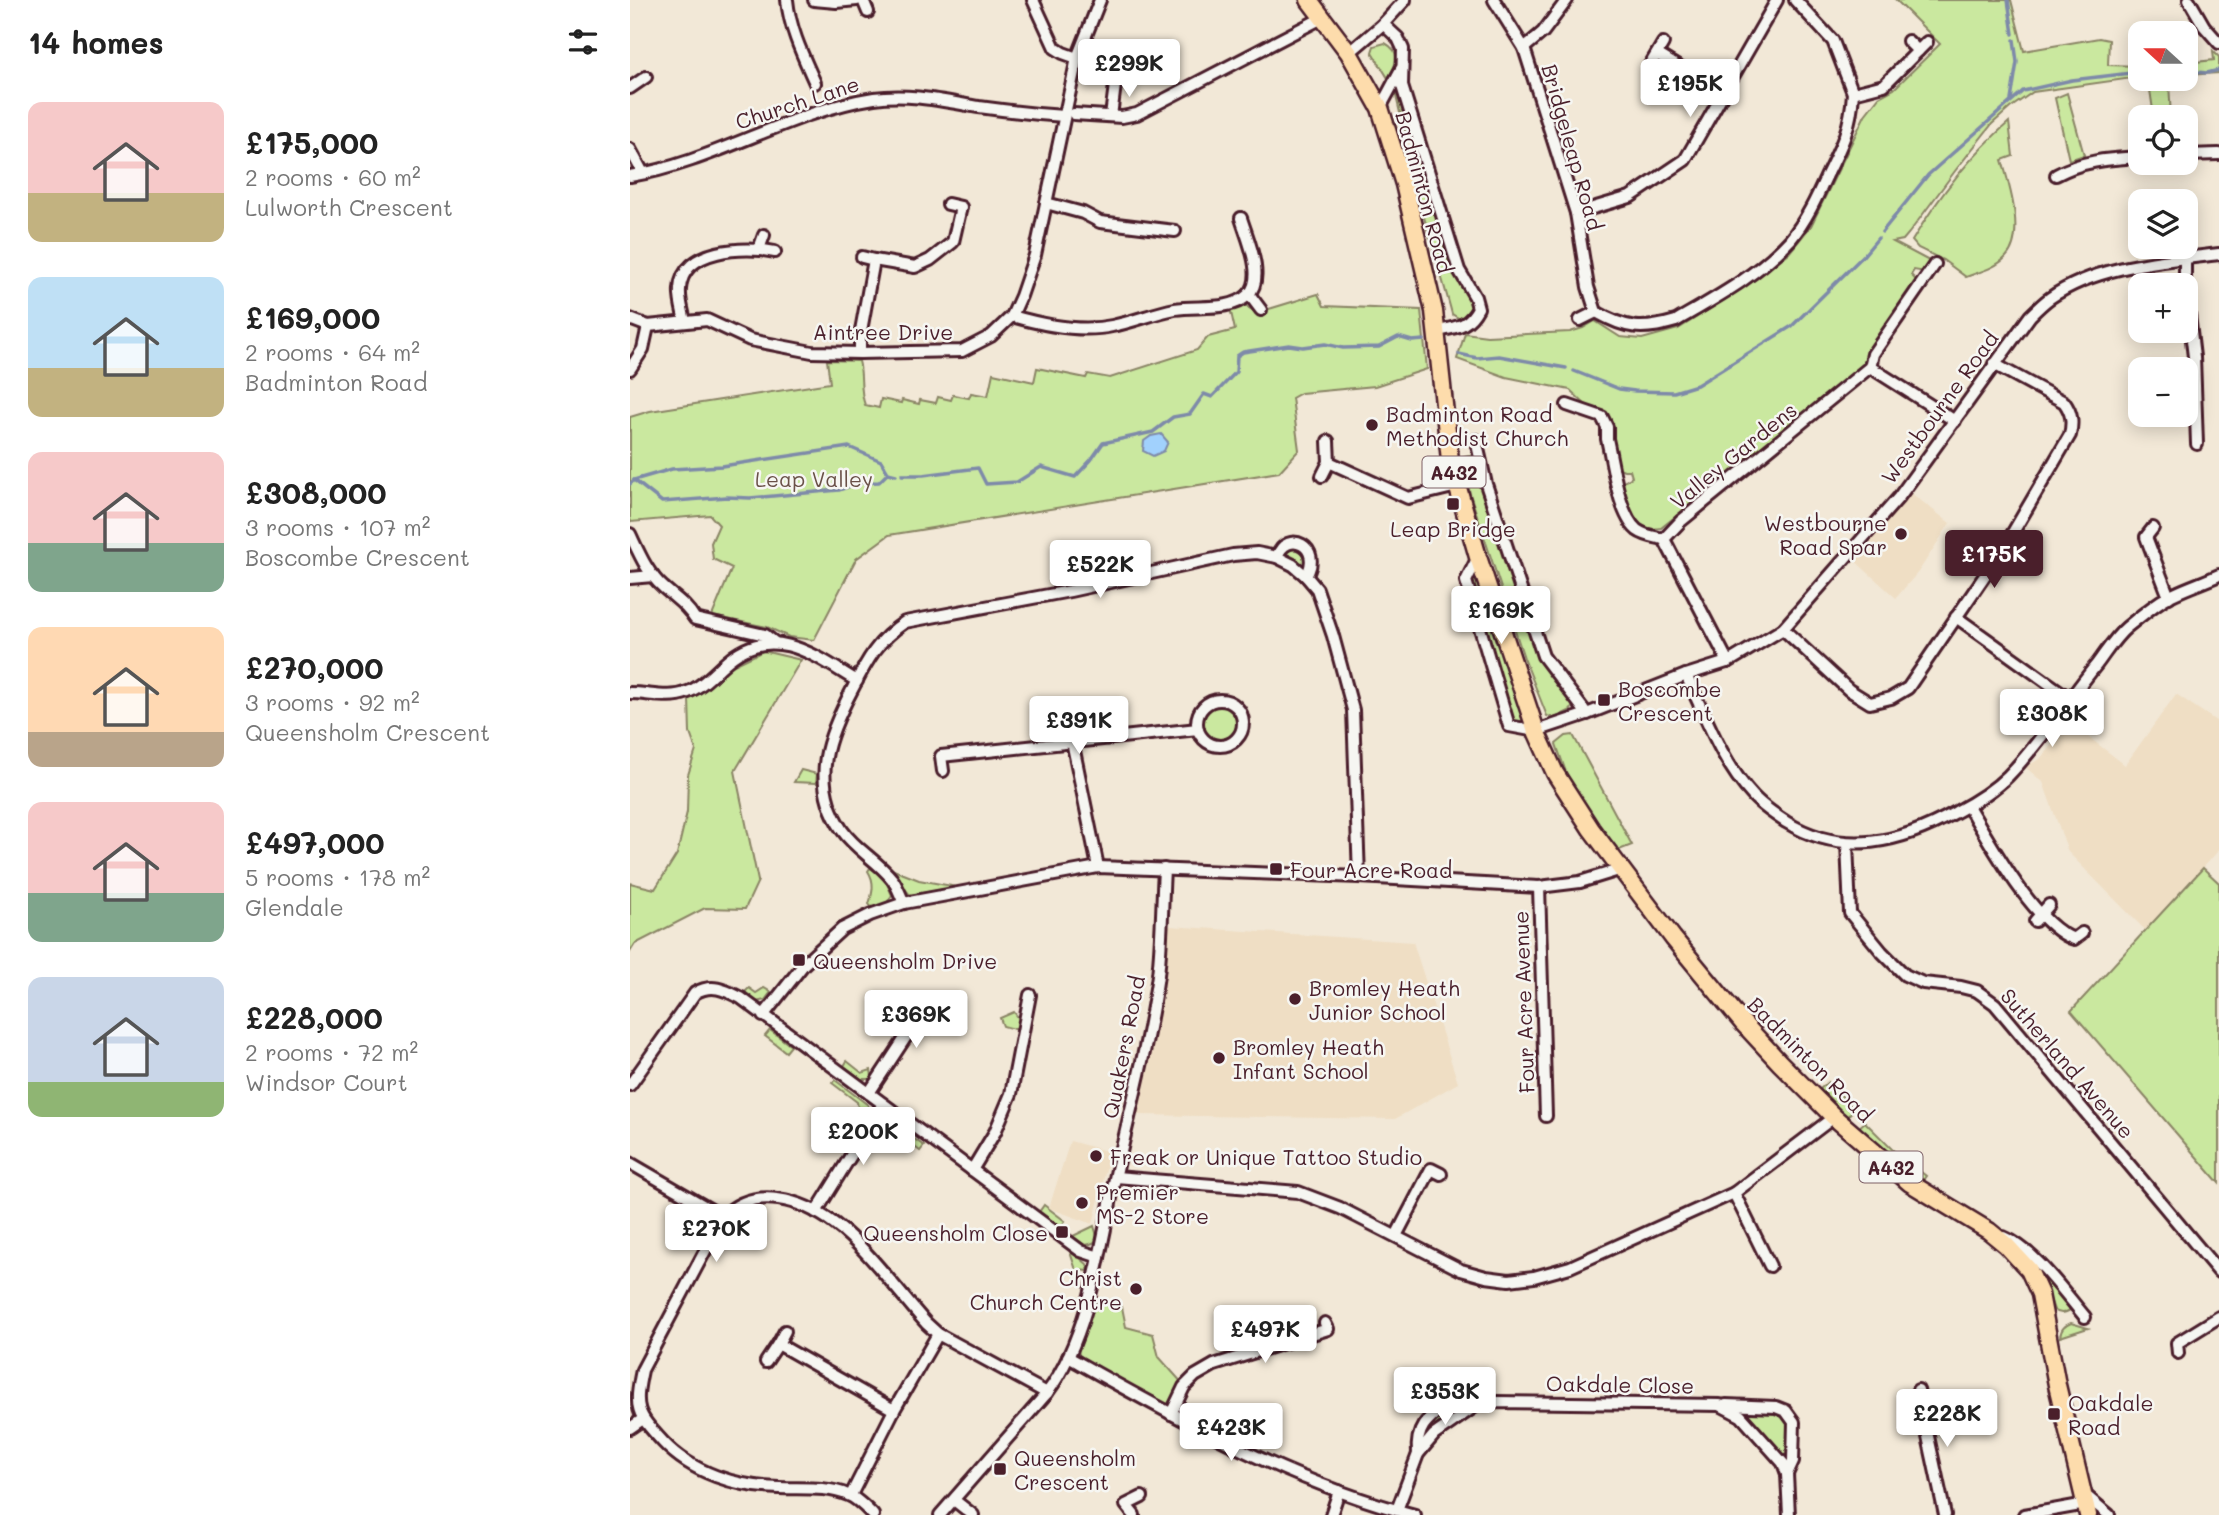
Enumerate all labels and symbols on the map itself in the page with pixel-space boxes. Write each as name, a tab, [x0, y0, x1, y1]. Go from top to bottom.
north arrow	[2128, 21, 2198, 91]
pin: £299K	[1080, 40, 1178, 99]
pin: £195K	[1641, 60, 1739, 119]
street label: Bridgeleap Road	[1536, 61, 1610, 233]
street label: Church Lane	[732, 69, 862, 135]
street label: Badminton Road	[1390, 108, 1460, 276]
street label: Aintree Drive	[813, 318, 953, 345]
street label: Westbourne Road	[1874, 325, 2004, 489]
street label: Valley Gardens	[1664, 396, 1802, 514]
place label: Badminton Road Methodist Church	[1386, 400, 1568, 451]
marker: Badminton Road Methodist Church	[1364, 417, 1380, 433]
road number: A432	[1422, 457, 1486, 488]
park label: Leap Valley	[755, 465, 873, 492]
marker: Leap Bridge	[1445, 496, 1461, 512]
place label: Westbourne Road Spar	[1764, 509, 1887, 560]
place label: Leap Bridge	[1390, 515, 1516, 542]
marker: Westbourne Road Spar	[1893, 526, 1909, 542]
pin: £175K	[1945, 530, 2043, 590]
pin: £522K	[1051, 540, 1149, 600]
pin: £169K	[1452, 586, 1550, 646]
place label: Boscombe Crescent	[1618, 675, 1722, 726]
pin: £308K	[2003, 690, 2101, 749]
marker: Boscombe Crescent	[1596, 692, 1612, 708]
pin: £391K	[1030, 696, 1128, 756]
place label: Four Acre Road	[1290, 856, 1452, 883]
marker: Four Acre Road	[1268, 861, 1284, 877]
street label: Four Acre Avenue	[1506, 910, 1540, 1094]
place label: Queensholm Drive	[813, 947, 997, 974]
marker: Queensholm Drive	[791, 952, 807, 968]
street label: Quakers Road	[1096, 973, 1150, 1121]
place label: Bromley Heath Junior School	[1309, 974, 1460, 1025]
street label: Sutherland Avenue	[1995, 982, 2141, 1144]
pin: £369K	[867, 990, 965, 1050]
marker: Bromley Heath Junior School	[1287, 991, 1303, 1007]
street label: Badminton Road	[1743, 991, 1879, 1127]
place label: Bromley Heath Infant School	[1233, 1033, 1384, 1084]
marker: Bromley Heath Infant School	[1211, 1050, 1227, 1066]
pin: £200K	[814, 1108, 912, 1167]
place label: Freak or Unique Tattoo Studio	[1110, 1143, 1422, 1170]
marker: Freak or Unique Tattoo Studio	[1088, 1148, 1104, 1164]
road number: A432	[1860, 1152, 1922, 1182]
place label: Premier MS-2 Store	[1096, 1178, 1209, 1229]
marker: Premier MS-2 Store	[1074, 1195, 1090, 1211]
pin: £270K	[667, 1204, 765, 1264]
place label: Queensholm Close	[863, 1219, 1048, 1246]
marker: Queensholm Close	[1054, 1224, 1070, 1240]
place label: Christ Church Centre	[970, 1264, 1122, 1315]
marker: Christ Church Centre	[1128, 1281, 1144, 1297]
pin: £497K	[1216, 1306, 1314, 1365]
pin: £353K	[1396, 1368, 1494, 1427]
street label: Oakdale Close	[1546, 1369, 1694, 1399]
place label: Oakdale Road	[2068, 1389, 2154, 1440]
pin: £228K	[1898, 1390, 1996, 1449]
pin: £423K	[1182, 1404, 1280, 1463]
marker: Oakdale Road	[2046, 1406, 2062, 1422]
place label: Queensholm Crescent	[1014, 1444, 1136, 1495]
marker: Queensholm Crescent	[992, 1461, 1008, 1477]

